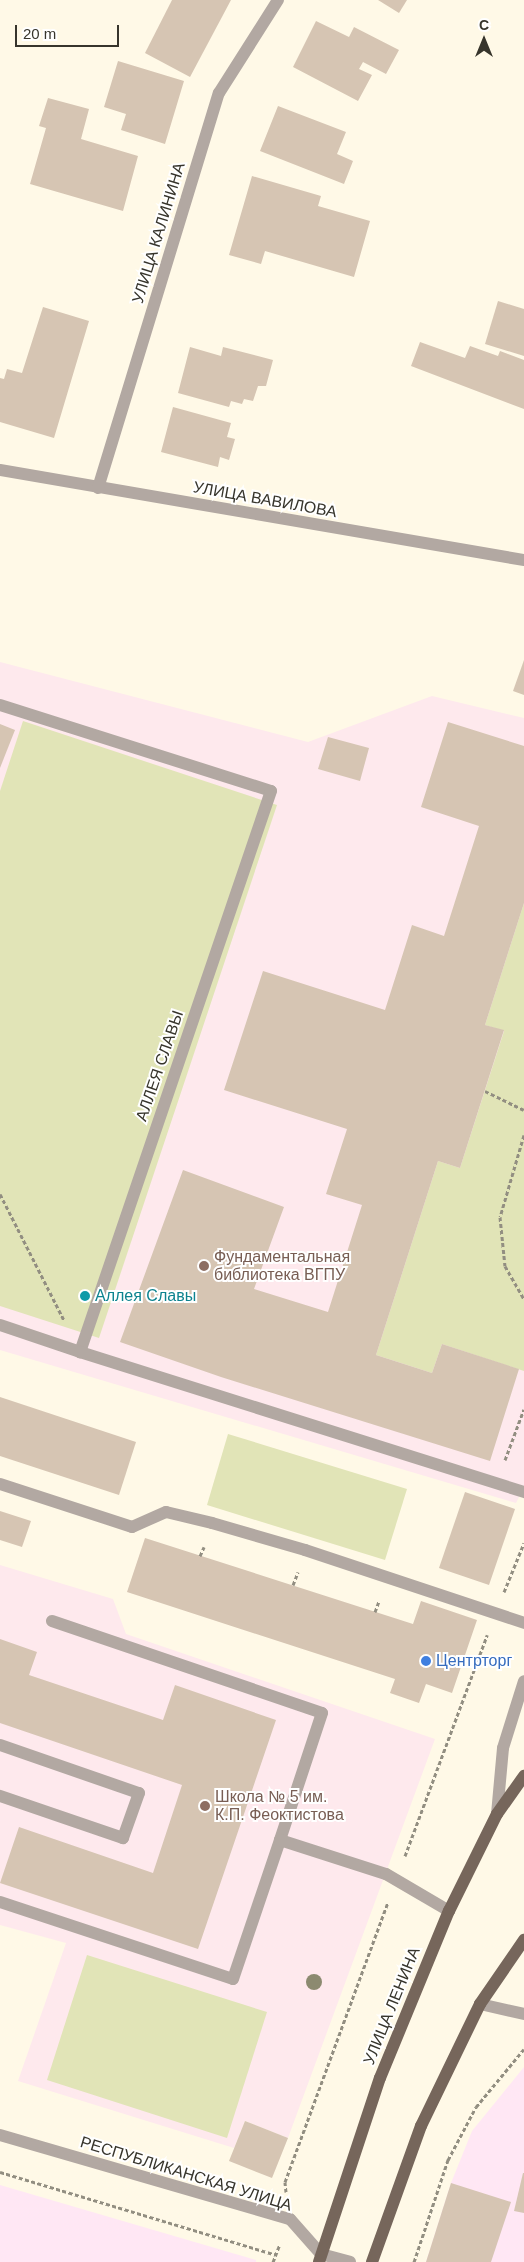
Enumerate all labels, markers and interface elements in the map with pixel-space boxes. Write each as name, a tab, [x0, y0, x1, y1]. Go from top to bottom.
scale bar	[18, 15, 121, 47]
north arrow	[459, 15, 509, 65]
text: С	[479, 17, 489, 33]
text: 20 m	[23, 25, 56, 42]
street label: УЛИЦА КАЛИНИНА	[128, 160, 190, 306]
street label: УЛИЦА ВАВИЛОВА	[192, 478, 338, 522]
street label: АЛЛЕЯ СЛАВЫ	[132, 1008, 188, 1124]
place label: Фундаментальная библиотека ВГПУ	[214, 1247, 350, 1285]
marker: Фундаментальная библиотека ВГПУ	[198, 1260, 210, 1272]
place label: Аллея Славы	[95, 1286, 196, 1306]
marker: Аллея Славы	[79, 1290, 91, 1302]
place label: Центрторг	[436, 1651, 512, 1671]
marker: Центрторг	[420, 1655, 432, 1667]
place label: Школа № 5 им. К.П. Феоктистова	[215, 1787, 344, 1825]
marker: Школа № 5 им. К.П. Феоктистова	[199, 1800, 211, 1812]
street label: УЛИЦА ЛЕНИНА	[360, 1944, 424, 2068]
street label: РЕСПУБЛИКАНСКАЯ УЛИЦА	[78, 2133, 294, 2215]

